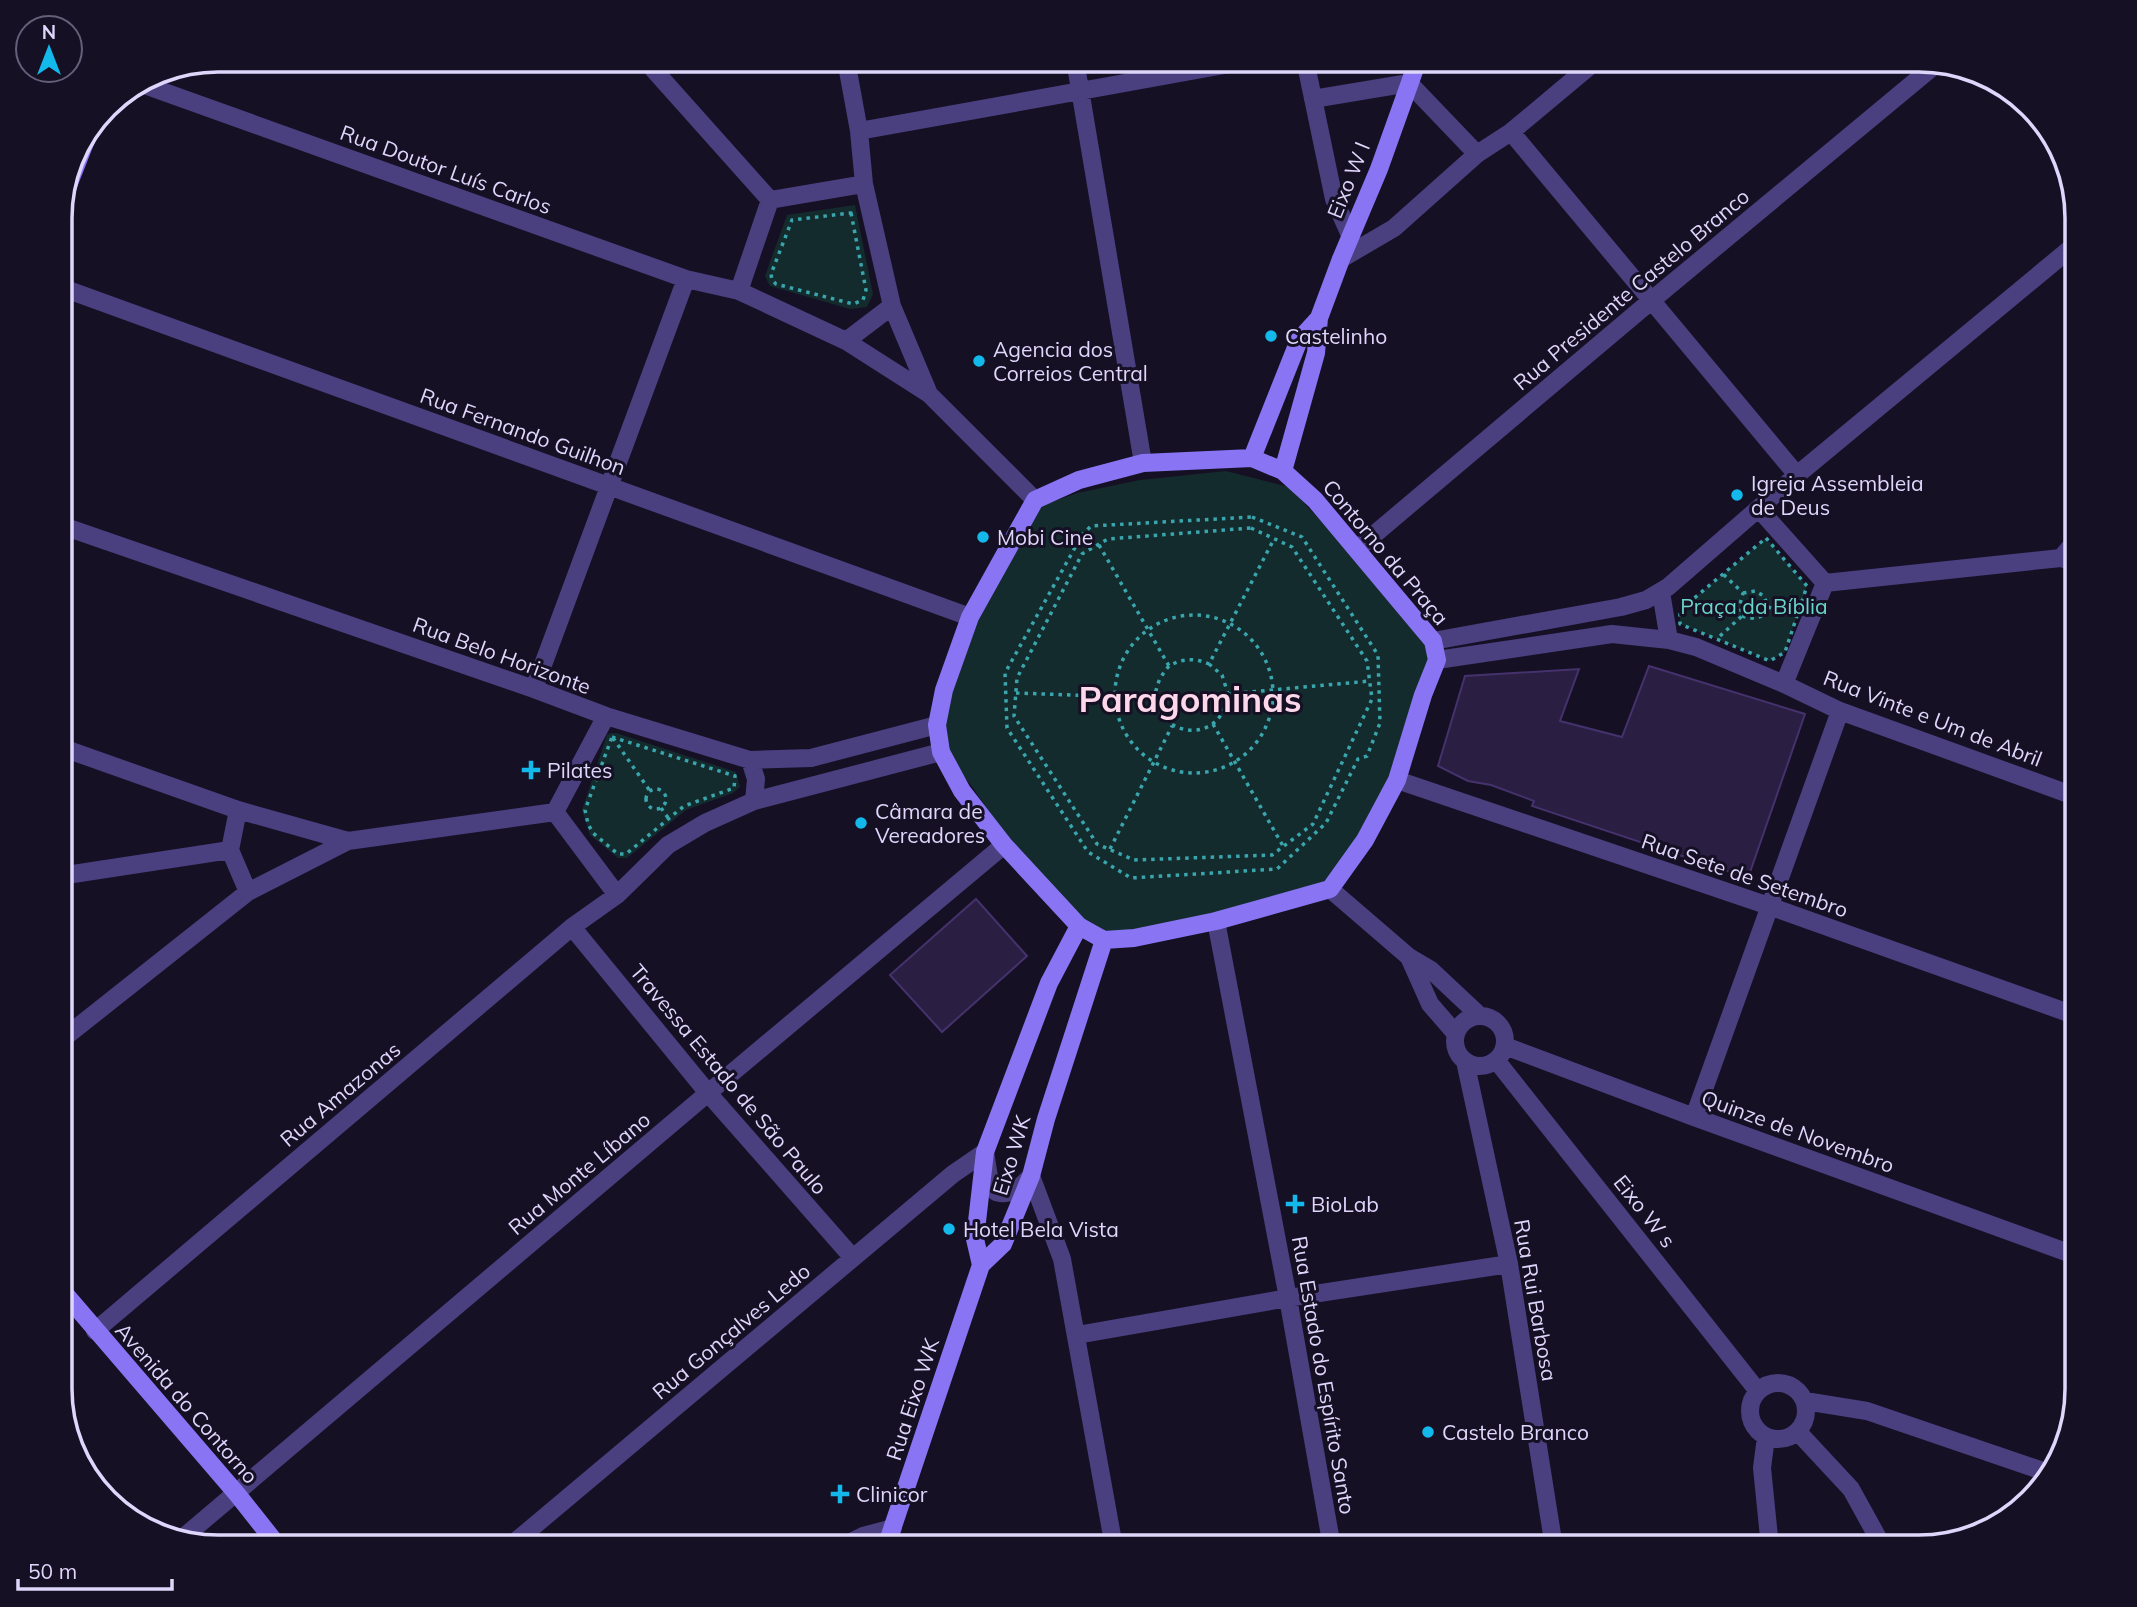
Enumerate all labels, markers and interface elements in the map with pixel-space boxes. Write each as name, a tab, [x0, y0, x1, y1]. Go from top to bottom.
north arrow	[14, 14, 84, 84]
text: N	[42, 20, 56, 44]
street label: Rua Doutor Luís Carlos	[337, 119, 555, 219]
street label: Eixo W l	[1321, 138, 1375, 222]
street label: Rua Presidente Castelo Branco	[1508, 183, 1754, 395]
place label: Castelinho	[1285, 323, 1387, 349]
marker: Castelinho	[1263, 328, 1279, 344]
place label: Agencia dos Correios Central	[993, 336, 1148, 386]
marker: Agencia dos Correios Central	[971, 353, 987, 369]
street label: Rua Fernando Guilhon	[417, 382, 629, 480]
place label: Igreja Assembleia de Deus	[1751, 470, 1924, 520]
street label: Contorno da Praça	[1318, 474, 1454, 630]
marker: Igreja Assembleia de Deus	[1729, 487, 1745, 503]
place label: Mobi Cine	[997, 524, 1093, 550]
marker: Mobi Cine	[975, 529, 991, 545]
park label: Praça da Bíblia	[1680, 593, 1828, 619]
street label: Rua Belo Horizonte	[410, 611, 594, 699]
street label: Rua Vinte e Um de Abril	[1820, 664, 2046, 772]
district label: Paragominas	[1079, 677, 1301, 721]
place label: Pilates	[547, 757, 612, 783]
marker: Pilates	[521, 760, 541, 780]
place label: Câmara de Vereadores	[875, 798, 985, 848]
marker: Câmara de Vereadores	[853, 815, 869, 831]
street label: Rua Sete de Setembro	[1638, 827, 1852, 923]
street label: Travessa Estado de São Paulo	[625, 959, 833, 1199]
street label: Rua Amazonas	[274, 1036, 406, 1152]
street label: Quinze de Novembro	[1698, 1084, 1898, 1178]
street label: Rua Monte Líbano	[503, 1106, 655, 1240]
street label: Eixo WK	[987, 1111, 1036, 1198]
street label: Eixo W s	[1609, 1169, 1681, 1253]
place label: BioLab	[1311, 1191, 1379, 1217]
marker: BioLab	[1285, 1194, 1305, 1214]
place label: Hotel Bela Vista	[963, 1216, 1119, 1242]
street label: Rua Rui Barbosa	[1509, 1217, 1563, 1383]
marker: Hotel Bela Vista	[941, 1221, 957, 1237]
street label: Rua Estado do Espírito Santo	[1287, 1234, 1361, 1516]
street label: Rua Gonçalves Ledo	[647, 1257, 815, 1405]
street label: Avenida do Contorno	[110, 1317, 264, 1489]
street label: Rua Eixo WK	[880, 1334, 944, 1464]
place label: Castelo Branco	[1442, 1419, 1589, 1445]
marker: Castelo Branco	[1420, 1424, 1436, 1440]
place label: Clinicor	[856, 1481, 928, 1507]
marker: Clinicor	[830, 1484, 850, 1504]
scale bar	[18, 1548, 172, 1592]
text: 50 m	[28, 1558, 77, 1584]

